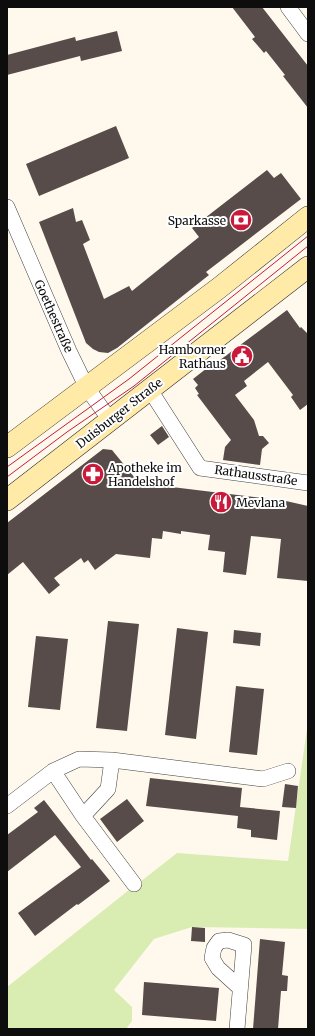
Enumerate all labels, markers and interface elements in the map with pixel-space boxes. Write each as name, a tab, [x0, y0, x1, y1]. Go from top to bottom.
bank icon: Sparkasse	[228, 207, 254, 233]
place label: Sparkasse	[168, 213, 226, 228]
street label: Goethestraße	[31, 277, 77, 355]
place label: Hamborner Rathaus	[159, 342, 227, 371]
public building icon: Hamborner Rathaus	[229, 343, 255, 369]
street label: Duisburger Straße	[73, 375, 165, 451]
place label: Apotheke im Handelshof	[107, 460, 182, 489]
pharmacy icon: Apotheke im Handelshof	[80, 461, 106, 487]
street label: Rathausstraße	[214, 462, 298, 488]
restaurant icon: Mevlana	[208, 489, 234, 515]
place label: Mevlana	[236, 495, 286, 510]

